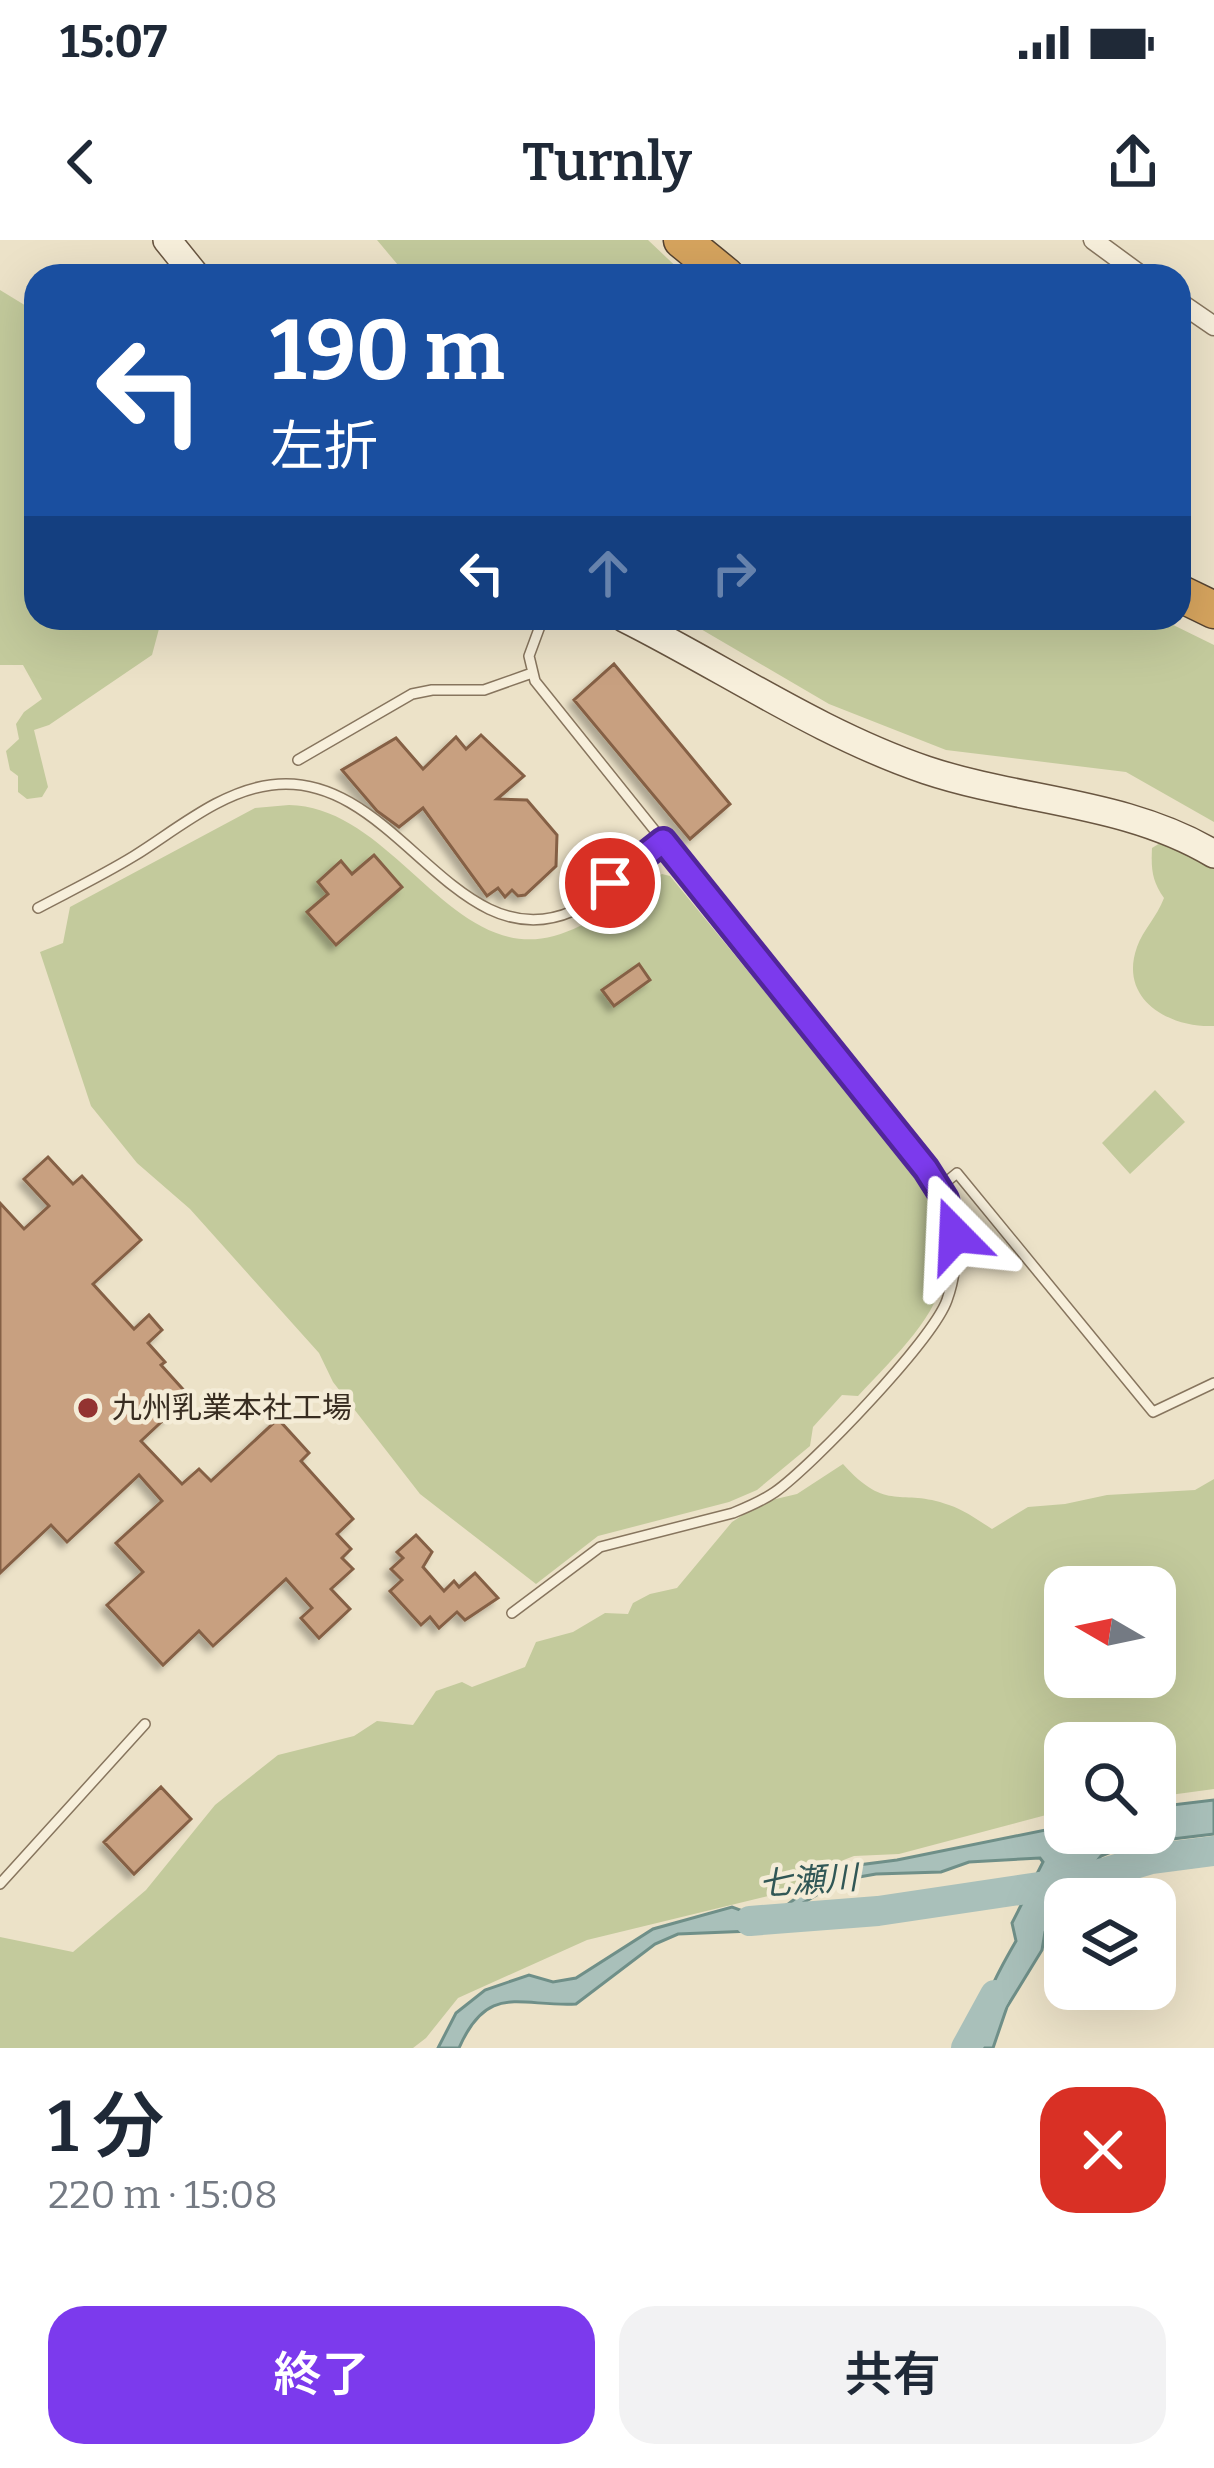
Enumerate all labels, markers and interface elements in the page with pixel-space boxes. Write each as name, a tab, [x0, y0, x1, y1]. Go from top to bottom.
text: 15:07	[60, 15, 167, 69]
icon: back	[48, 129, 114, 195]
icon: share	[1100, 129, 1166, 195]
text: Turnly	[522, 130, 692, 194]
text: 190 m	[270, 300, 505, 401]
icon: left	[72, 312, 228, 468]
text: 左折	[270, 415, 378, 479]
icon: left	[449, 540, 515, 606]
icon: ahead	[575, 540, 641, 606]
icon: right	[701, 540, 767, 606]
pin	[559, 832, 661, 934]
icon: arrive	[577, 850, 643, 916]
position arrow	[892, 1172, 1018, 1298]
place label: 九州乳業本社工場	[112, 1390, 352, 1426]
marker: 九州乳業本社工場	[75, 1395, 101, 1421]
north arrow	[1044, 1566, 1176, 1698]
map controls	[1044, 1566, 1176, 2010]
button: search	[1044, 1722, 1176, 1854]
water label: 七瀬川	[757, 1857, 862, 1904]
button: layers	[1044, 1878, 1176, 2010]
text: 1 分	[48, 2084, 164, 2170]
button: close	[1040, 2087, 1166, 2213]
text: 220 m · 15:08	[48, 2172, 278, 2218]
button: 終了	[48, 2306, 595, 2444]
button: 共有	[619, 2306, 1166, 2444]

